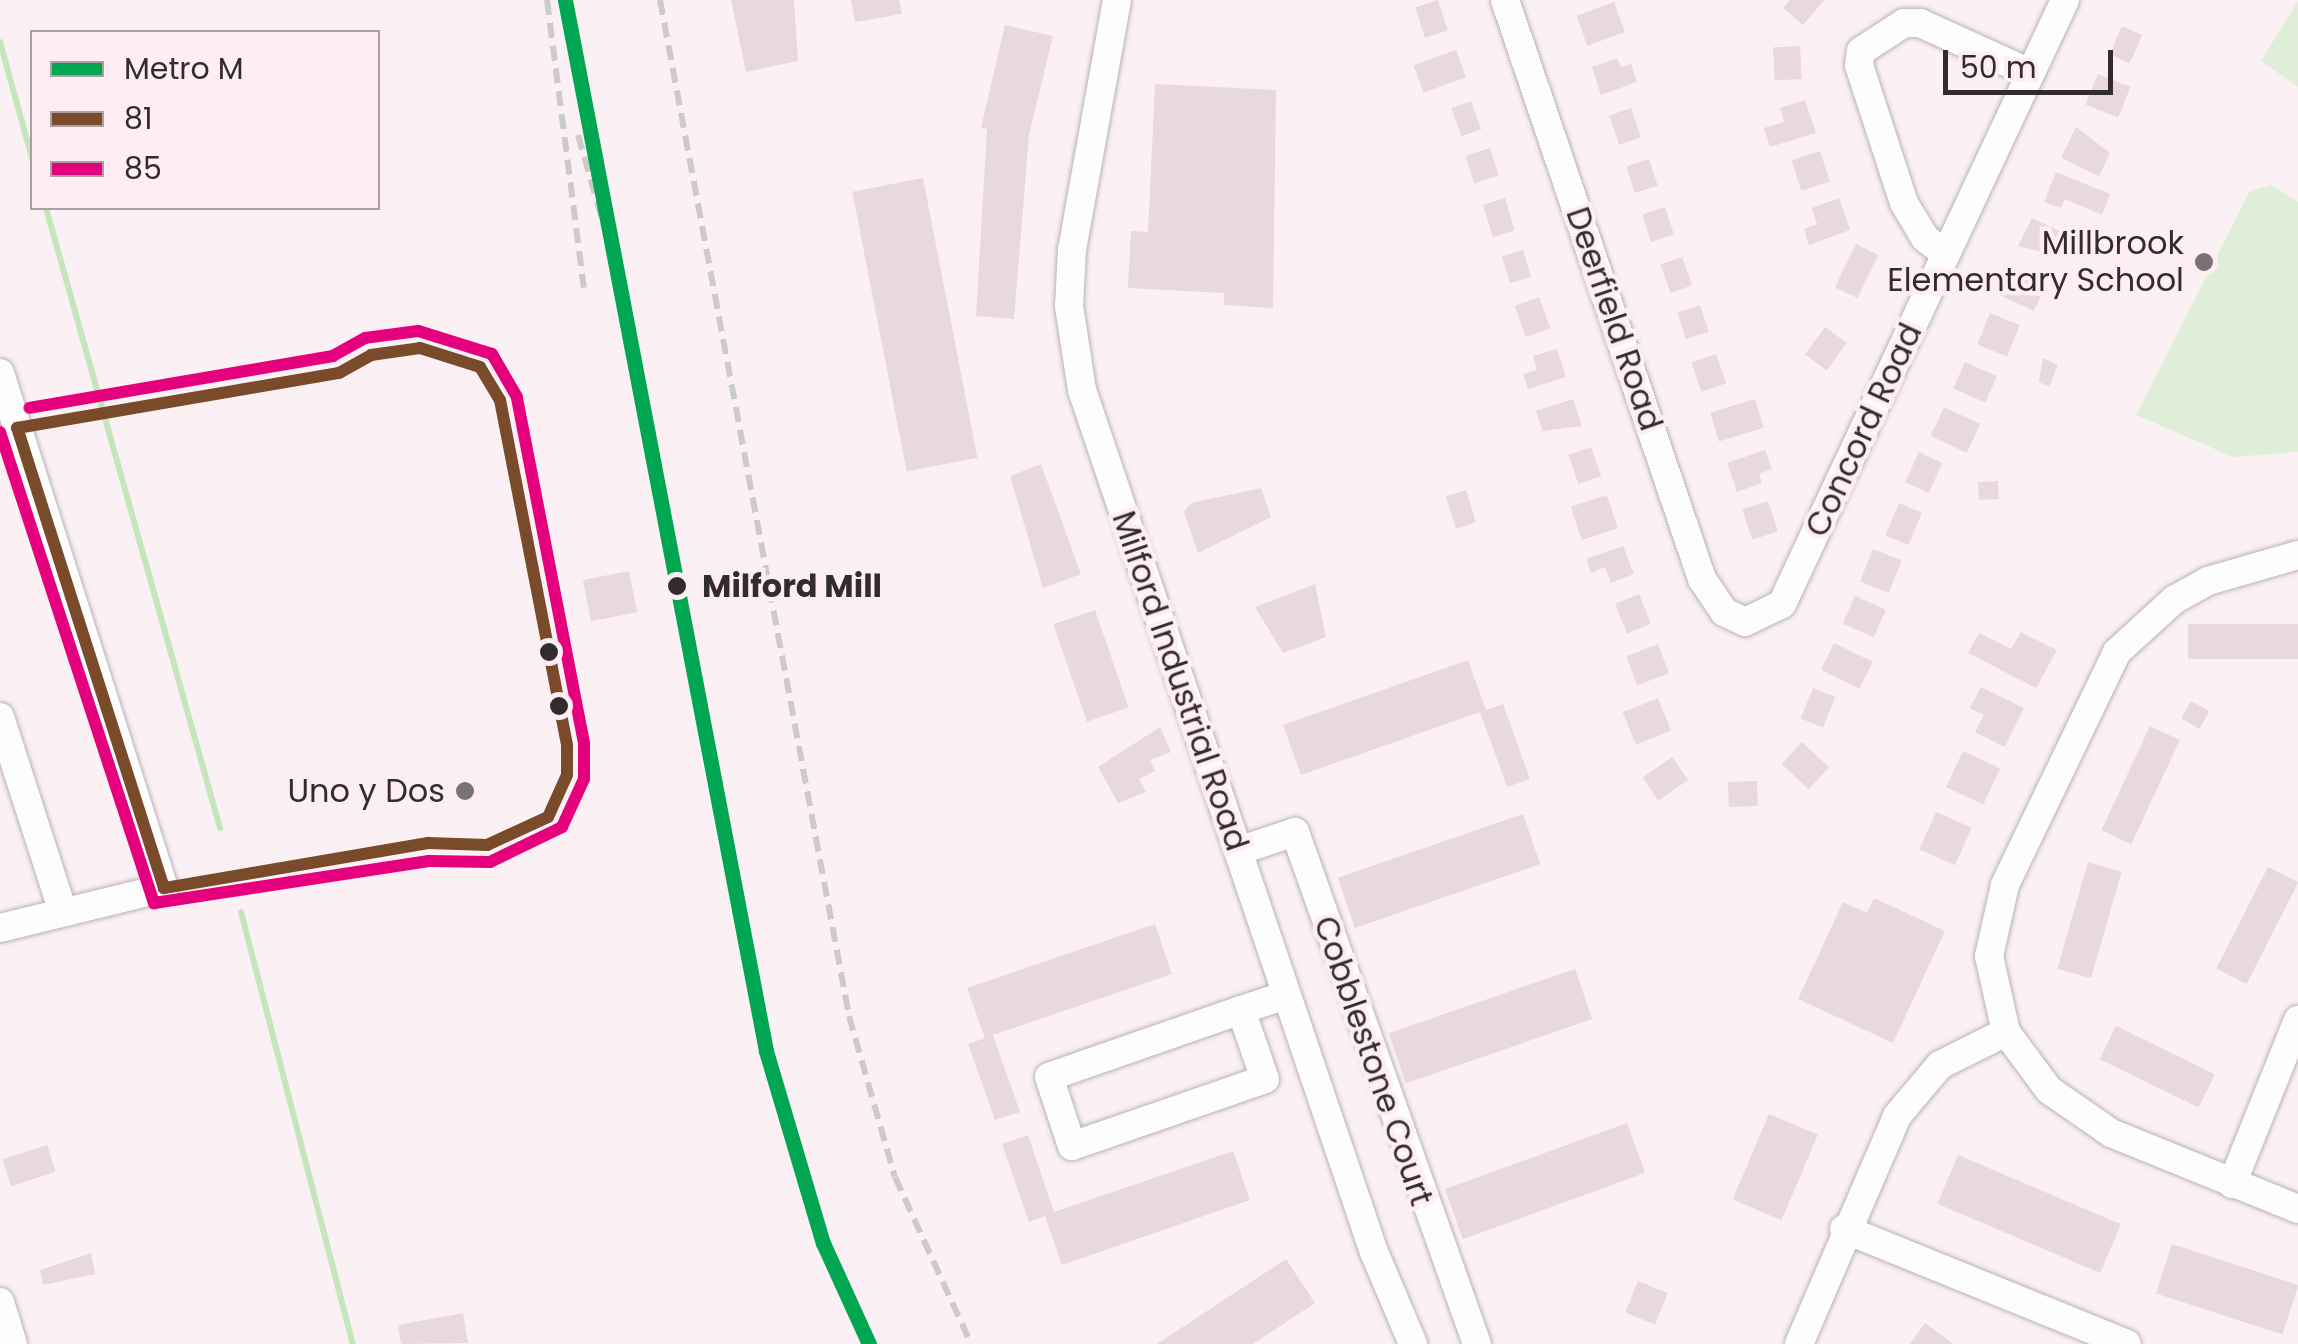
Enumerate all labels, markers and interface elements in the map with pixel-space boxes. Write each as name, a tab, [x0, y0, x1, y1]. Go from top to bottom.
legend	[30, 30, 380, 210]
scale bar	[1948, 30, 2118, 92]
text: 50 m	[1960, 46, 2037, 89]
text: Metro M	[124, 47, 244, 90]
text: 81	[124, 97, 153, 140]
text: 85	[124, 147, 162, 190]
street label: Deerfield Road	[1558, 202, 1670, 436]
place label: Millbrook Elementary School	[1887, 225, 2184, 300]
marker: Millbrook Elementary School	[2193, 251, 2215, 273]
street label: Concord Road	[1798, 317, 1930, 543]
street label: Milford Industrial Road	[1104, 506, 1256, 856]
place label: Milford Mill	[702, 567, 882, 605]
marker: Milford Mill	[661, 570, 693, 602]
unlabelled marker	[539, 642, 559, 662]
unlabelled marker	[549, 696, 569, 716]
place label: Uno y Dos	[288, 772, 445, 810]
marker: Uno y Dos	[454, 780, 476, 802]
street label: Cobblestone Court	[1306, 911, 1440, 1211]

